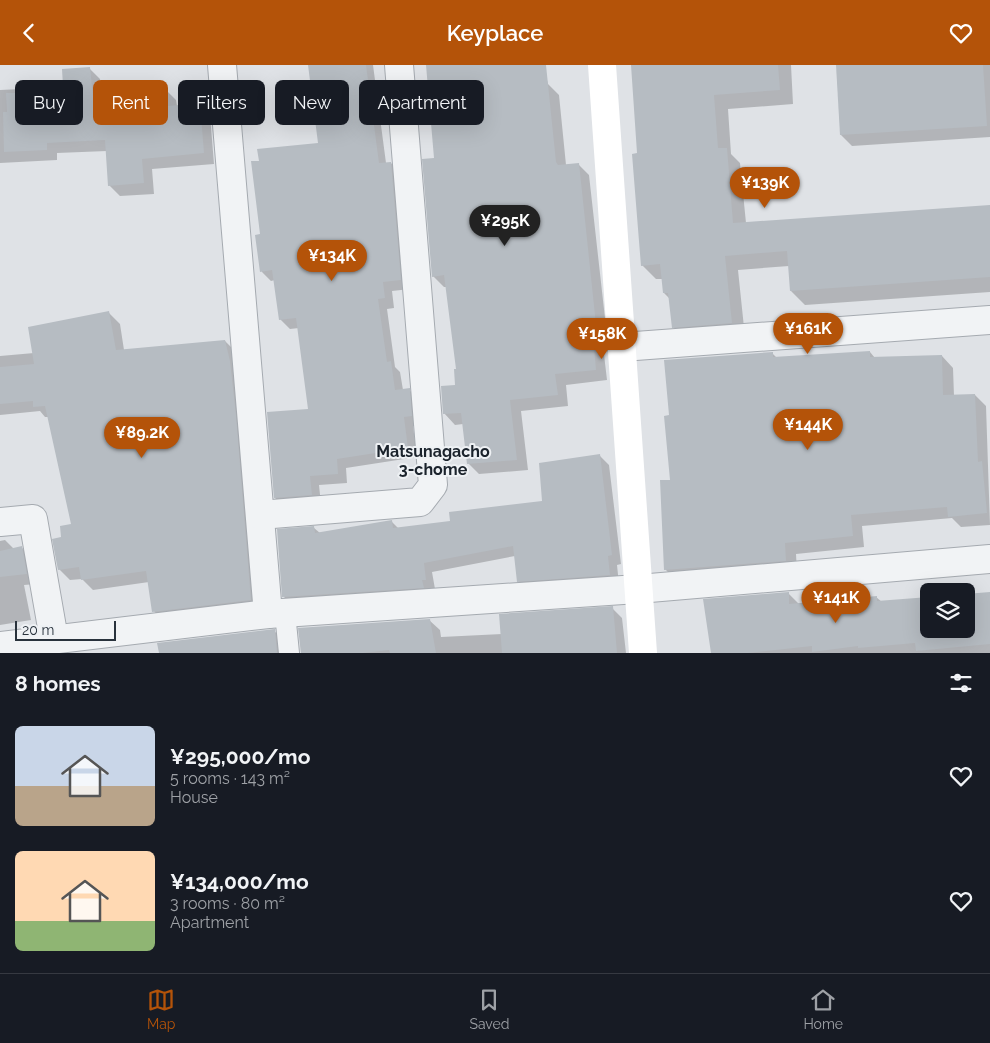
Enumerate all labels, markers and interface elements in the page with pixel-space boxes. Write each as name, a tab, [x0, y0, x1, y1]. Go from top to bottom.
icon: back	[15, 19, 43, 47]
icon: heart	[947, 19, 975, 47]
text: Keyplace	[447, 20, 543, 46]
chip: Buy	[15, 80, 83, 125]
chip: Rent	[93, 80, 168, 125]
chip: Filters	[178, 80, 265, 125]
chip: New	[275, 80, 349, 125]
chip: Apartment	[359, 80, 484, 125]
pin: ¥139K	[730, 167, 800, 209]
text: ¥139K	[741, 173, 789, 192]
pin: ¥295K	[470, 205, 540, 247]
text: ¥295K	[480, 211, 530, 230]
pin: ¥134K	[297, 239, 367, 282]
text: ¥134K	[308, 246, 356, 265]
pin: ¥161K	[773, 313, 843, 355]
pin: ¥158K	[567, 317, 637, 360]
text: ¥161K	[784, 319, 832, 338]
text: ¥158K	[578, 324, 626, 343]
pin: ¥144K	[773, 409, 843, 451]
text: ¥144K	[784, 415, 832, 434]
pin: ¥89.2K	[101, 417, 183, 459]
text: ¥89.2K	[115, 423, 169, 442]
district label: Matsunagacho 3-chome	[376, 442, 490, 479]
pin: ¥141K	[801, 581, 871, 624]
map controls	[920, 583, 975, 638]
button: layers	[920, 583, 975, 638]
text: ¥141K	[812, 588, 860, 607]
scale bar	[15, 618, 116, 641]
text: 20 m	[22, 622, 54, 638]
icon: filters	[947, 669, 975, 697]
text: 8 homes	[15, 671, 101, 696]
text: ¥295,000/mo	[170, 744, 310, 769]
icon: home	[55, 746, 115, 806]
icon: heart	[947, 762, 975, 790]
text: 5 rooms · 143 m²	[170, 769, 290, 788]
text: House	[170, 788, 218, 807]
text: ¥134,000/mo	[170, 869, 309, 894]
icon: home	[55, 871, 115, 931]
icon: heart	[947, 887, 975, 915]
text: 3 rooms · 80 m²	[170, 894, 285, 913]
text: Apartment	[170, 913, 249, 932]
tab: Map	[147, 986, 175, 1032]
tab: Saved	[469, 986, 509, 1032]
tab: Home	[803, 986, 843, 1032]

